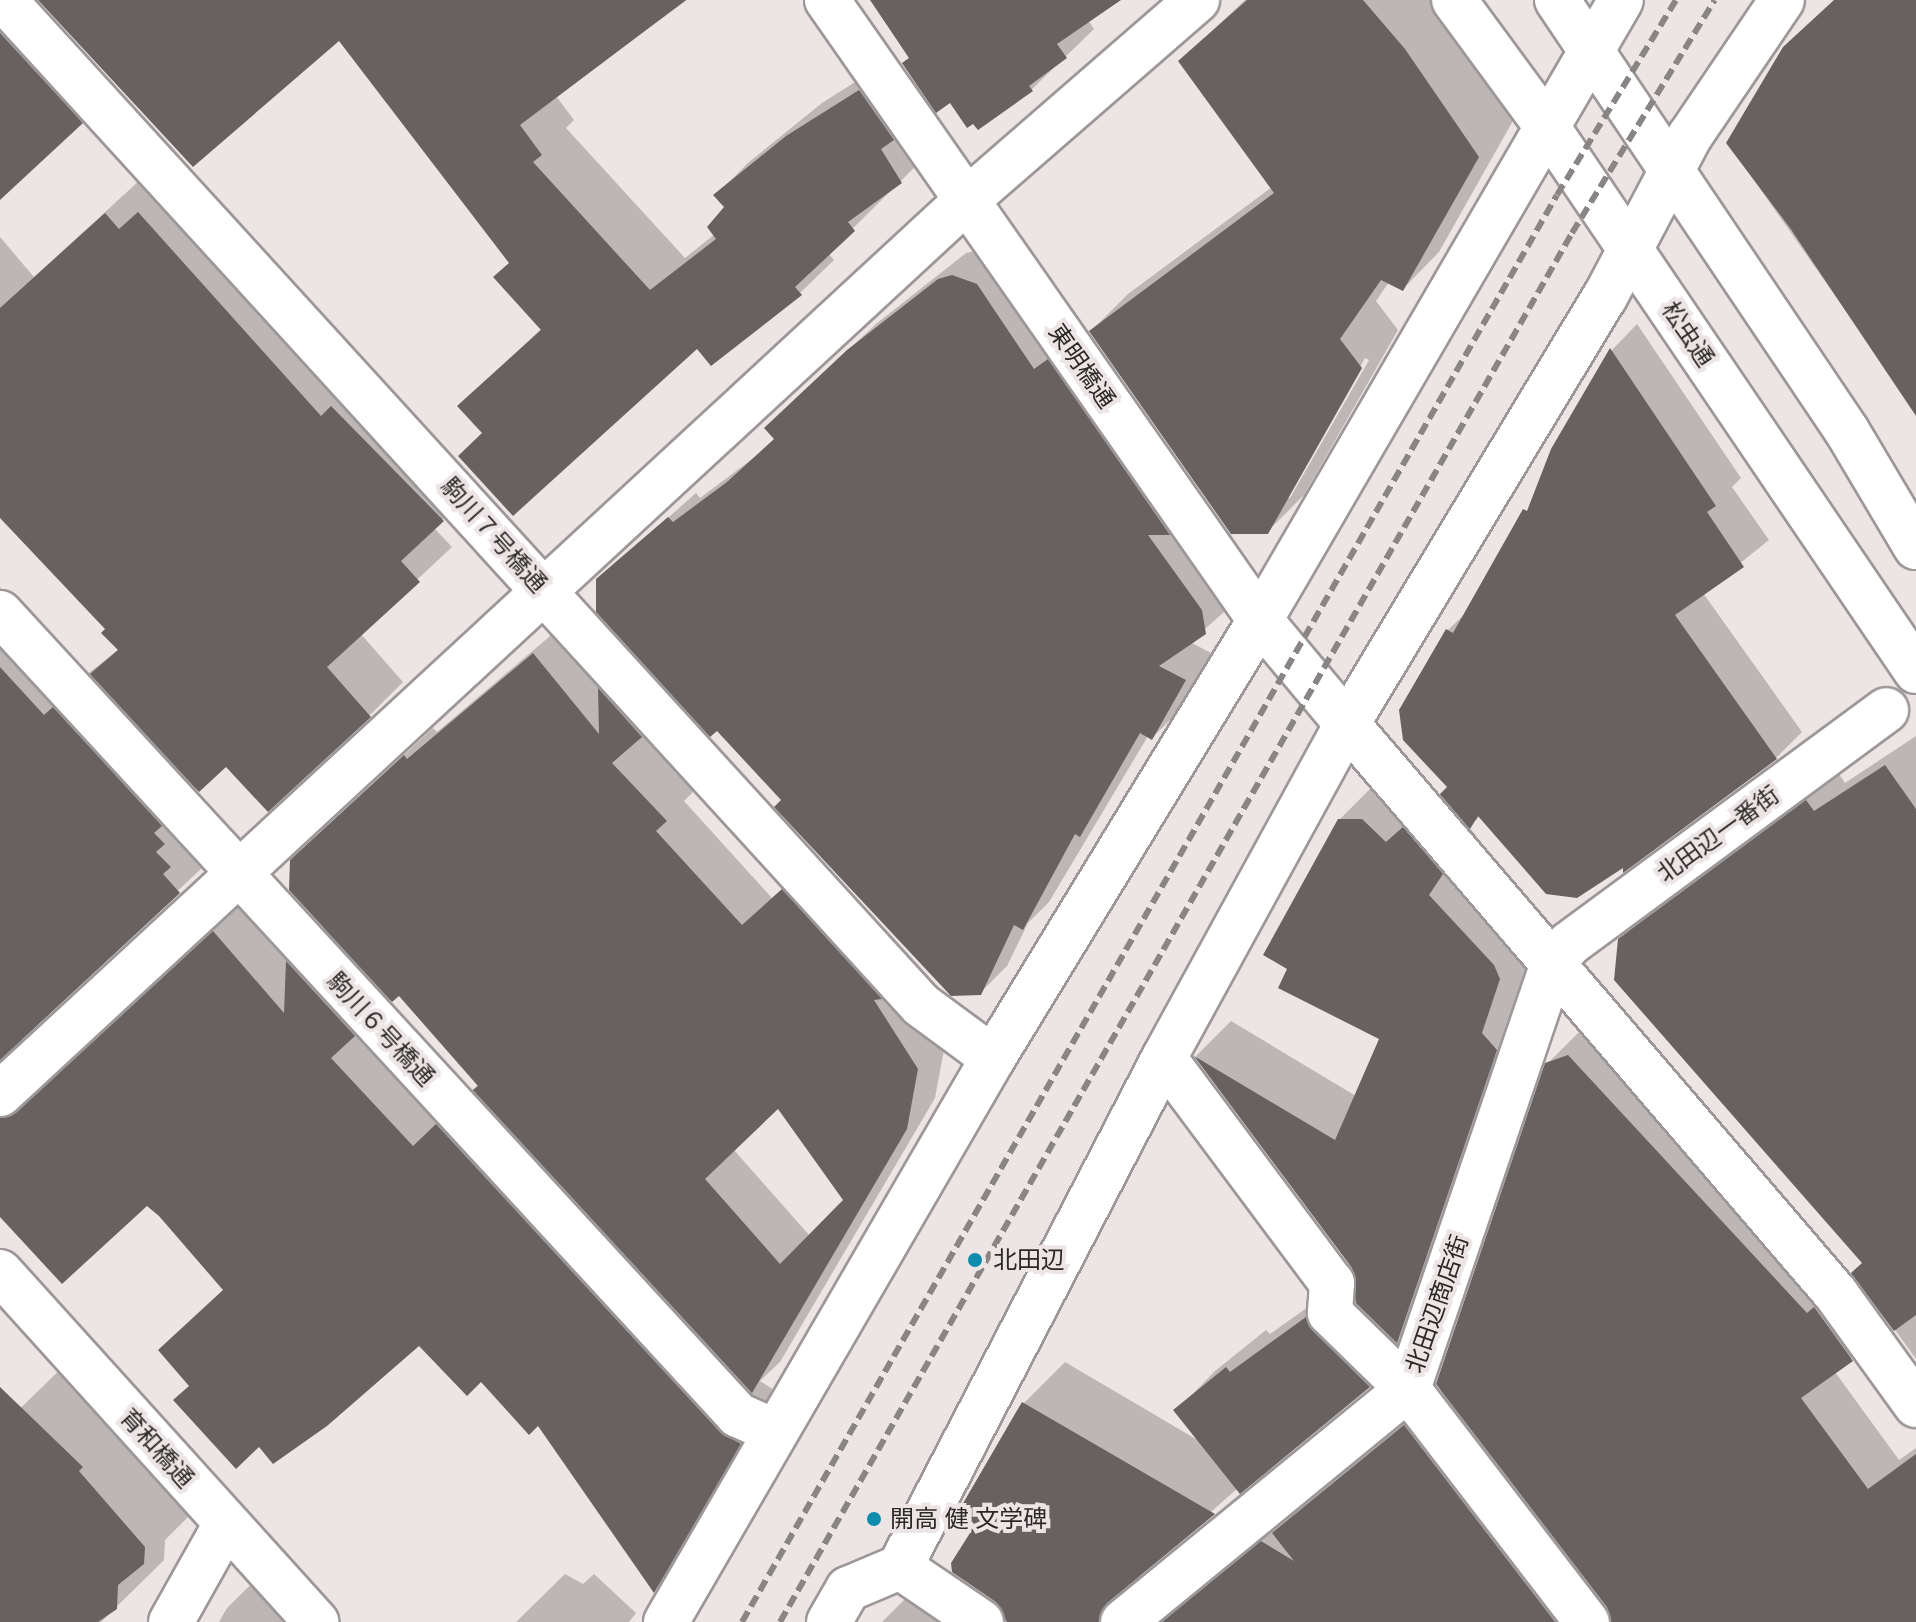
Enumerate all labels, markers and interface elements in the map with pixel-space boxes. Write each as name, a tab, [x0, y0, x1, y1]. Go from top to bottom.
street label: 松虫通	[1656, 296, 1720, 372]
street label: 東明橋通	[1043, 318, 1121, 414]
street label: 駒川７号橋通	[435, 472, 553, 598]
street label: 北田辺一番街	[1651, 780, 1785, 888]
street label: 駒川６号橋通	[321, 967, 441, 1091]
street label: 北田辺商店街	[1400, 1231, 1474, 1377]
place label: 北田辺	[993, 1246, 1065, 1274]
marker: 北田辺	[964, 1249, 986, 1271]
street label: 育和橋通	[114, 1403, 200, 1493]
place label: 開高 健 文学碑	[890, 1505, 1047, 1533]
marker: 開高 健 文学碑	[865, 1510, 883, 1528]

